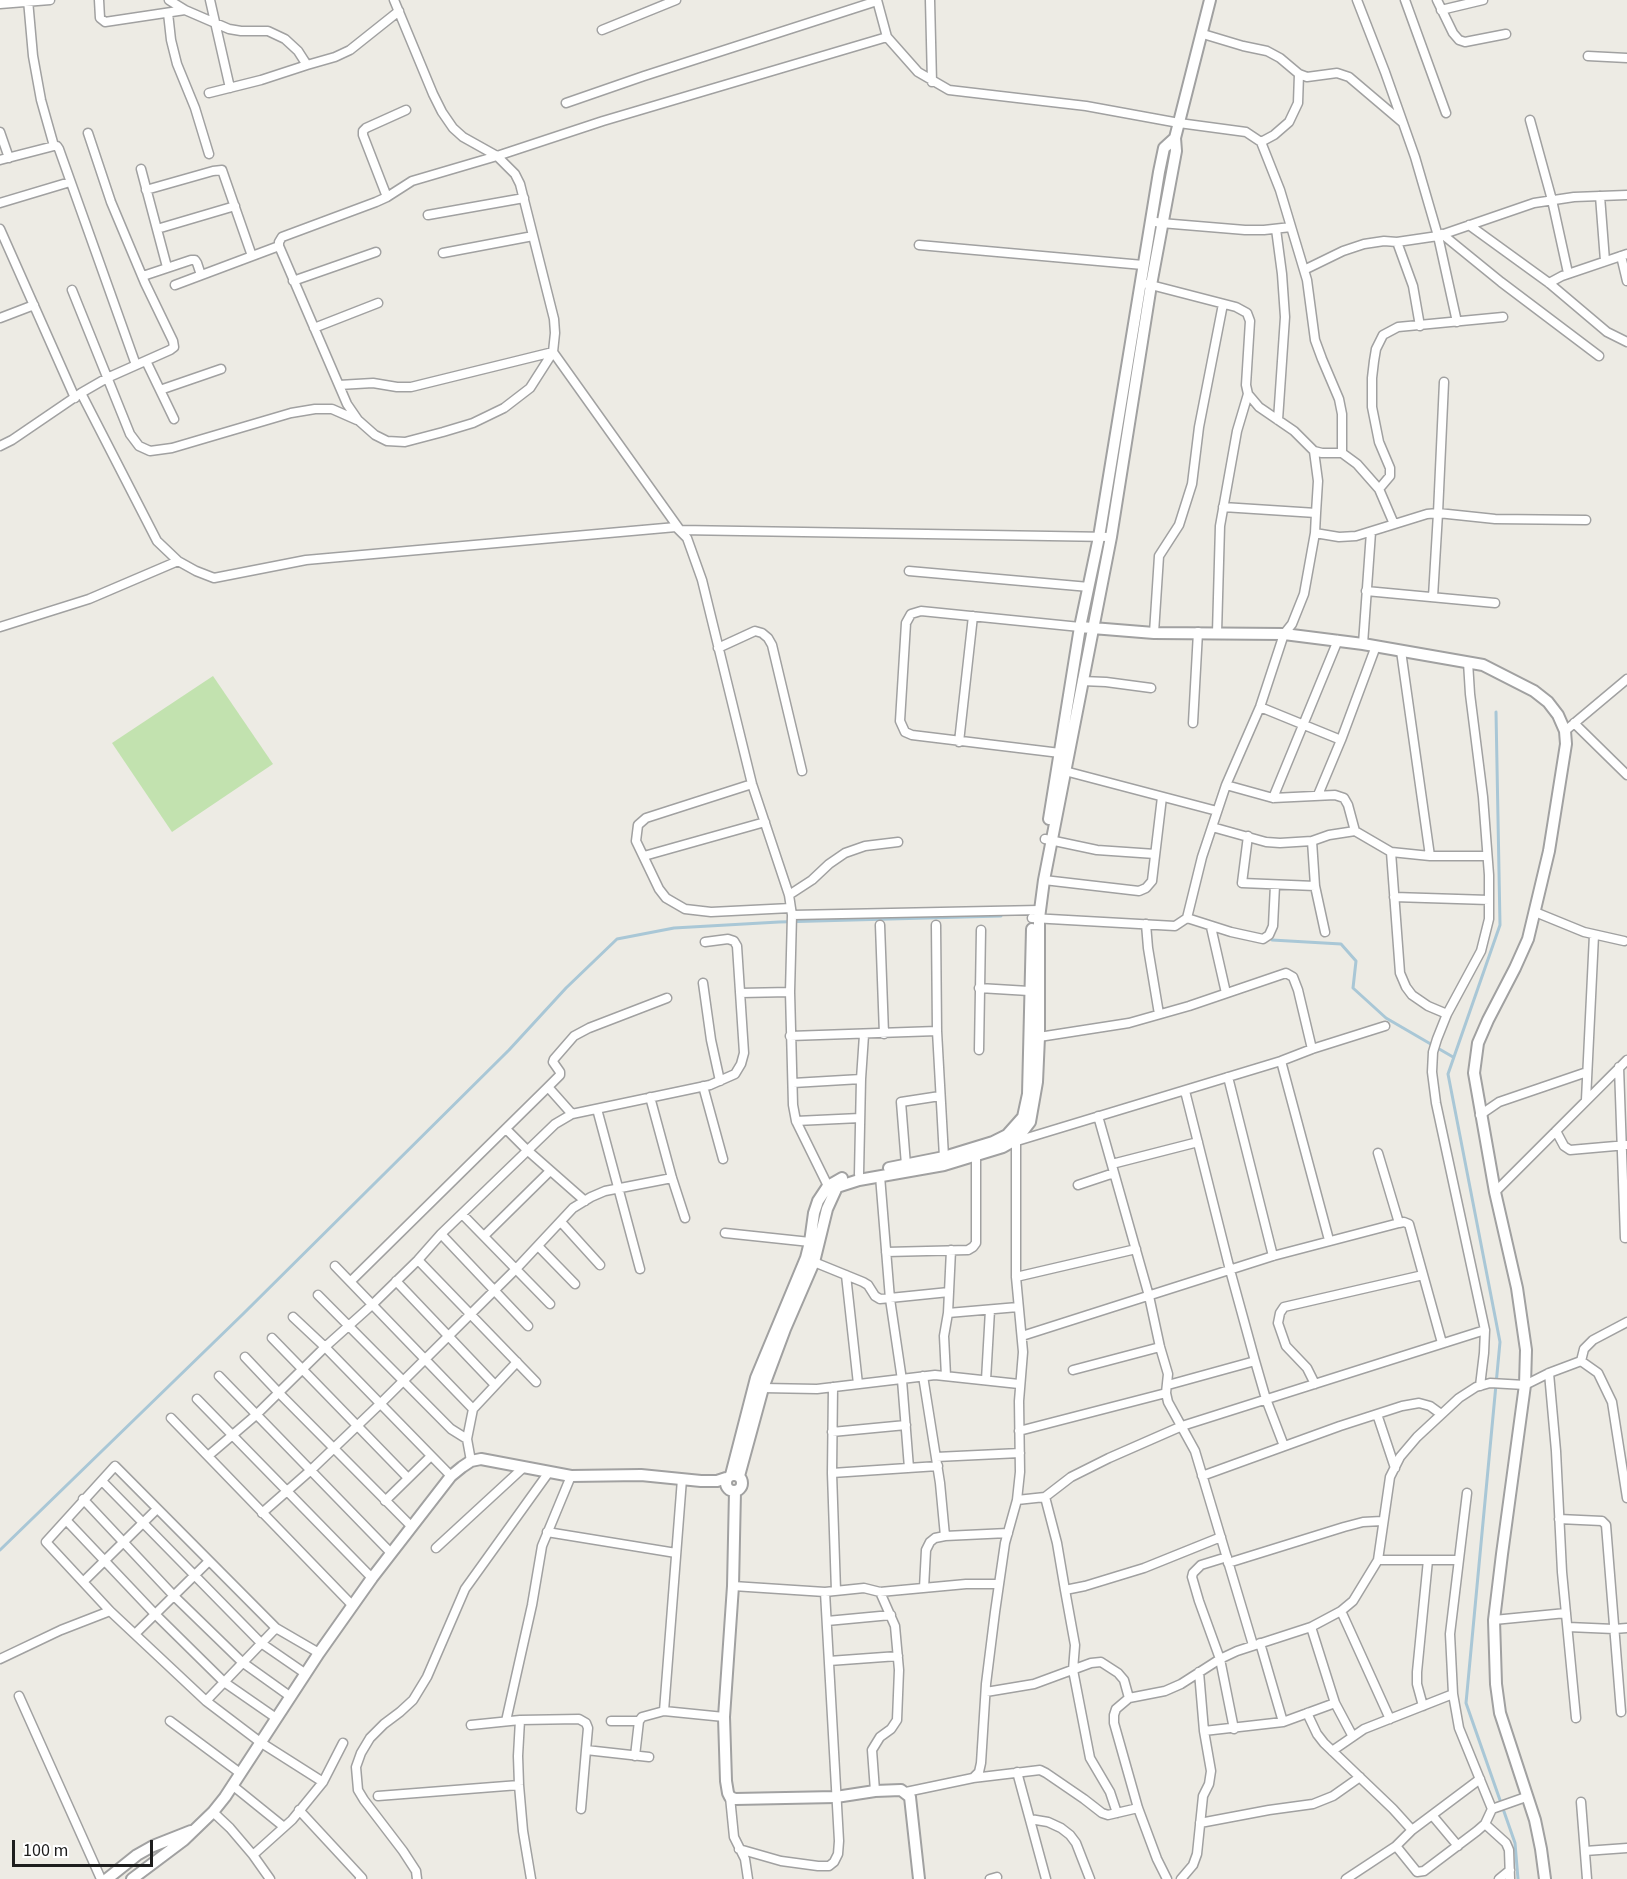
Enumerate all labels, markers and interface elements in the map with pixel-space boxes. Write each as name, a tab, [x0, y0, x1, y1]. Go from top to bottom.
scale bar	[15, 1828, 156, 1866]
text: 100 m	[23, 1838, 68, 1863]

